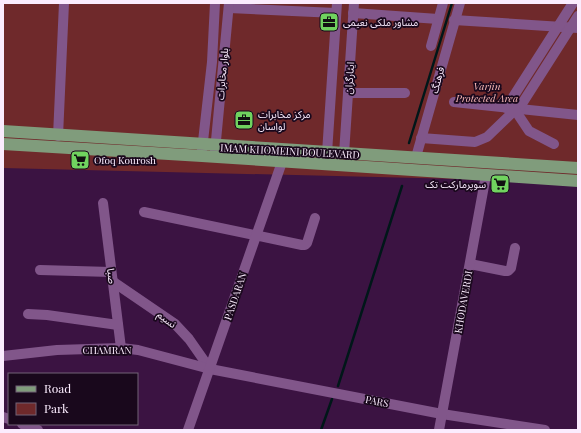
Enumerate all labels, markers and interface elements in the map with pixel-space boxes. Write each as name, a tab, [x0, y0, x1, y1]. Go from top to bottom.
office icon: مشاور ملکی نعیمی	[318, 11, 340, 33]
place label: مشاور ملکی نعیمی	[343, 15, 418, 29]
street label: بلوار مخابرات	[213, 47, 231, 101]
street label: ایثارگران	[341, 61, 357, 95]
street label: فرهنگ	[427, 65, 447, 95]
park label: Varjin Protected Area	[455, 79, 518, 105]
place label: مرکز مخابرات لواسان	[258, 107, 311, 133]
office icon: مرکز مخابرات لواسان	[233, 109, 255, 131]
street label: IMAM KHOMEINI BOULEVARD	[220, 140, 360, 162]
supermarket icon: Ofoq Kourosh	[69, 149, 91, 171]
place label: Ofoq Kourosh	[94, 153, 156, 167]
supermarket icon: سوپرمارکت تک	[489, 173, 511, 195]
place label: سوپرمارکت تک	[425, 177, 486, 191]
street label: صبا	[104, 268, 120, 284]
street label: KHODAVERDI	[451, 269, 475, 335]
street label: PASDARAN	[220, 270, 250, 322]
street label: نسیم	[154, 307, 180, 332]
street label: CHAMRAN	[83, 343, 131, 357]
legend	[8, 373, 138, 425]
text: Road	[44, 380, 71, 396]
street label: PARS	[364, 392, 390, 410]
text: Park	[44, 400, 69, 416]

